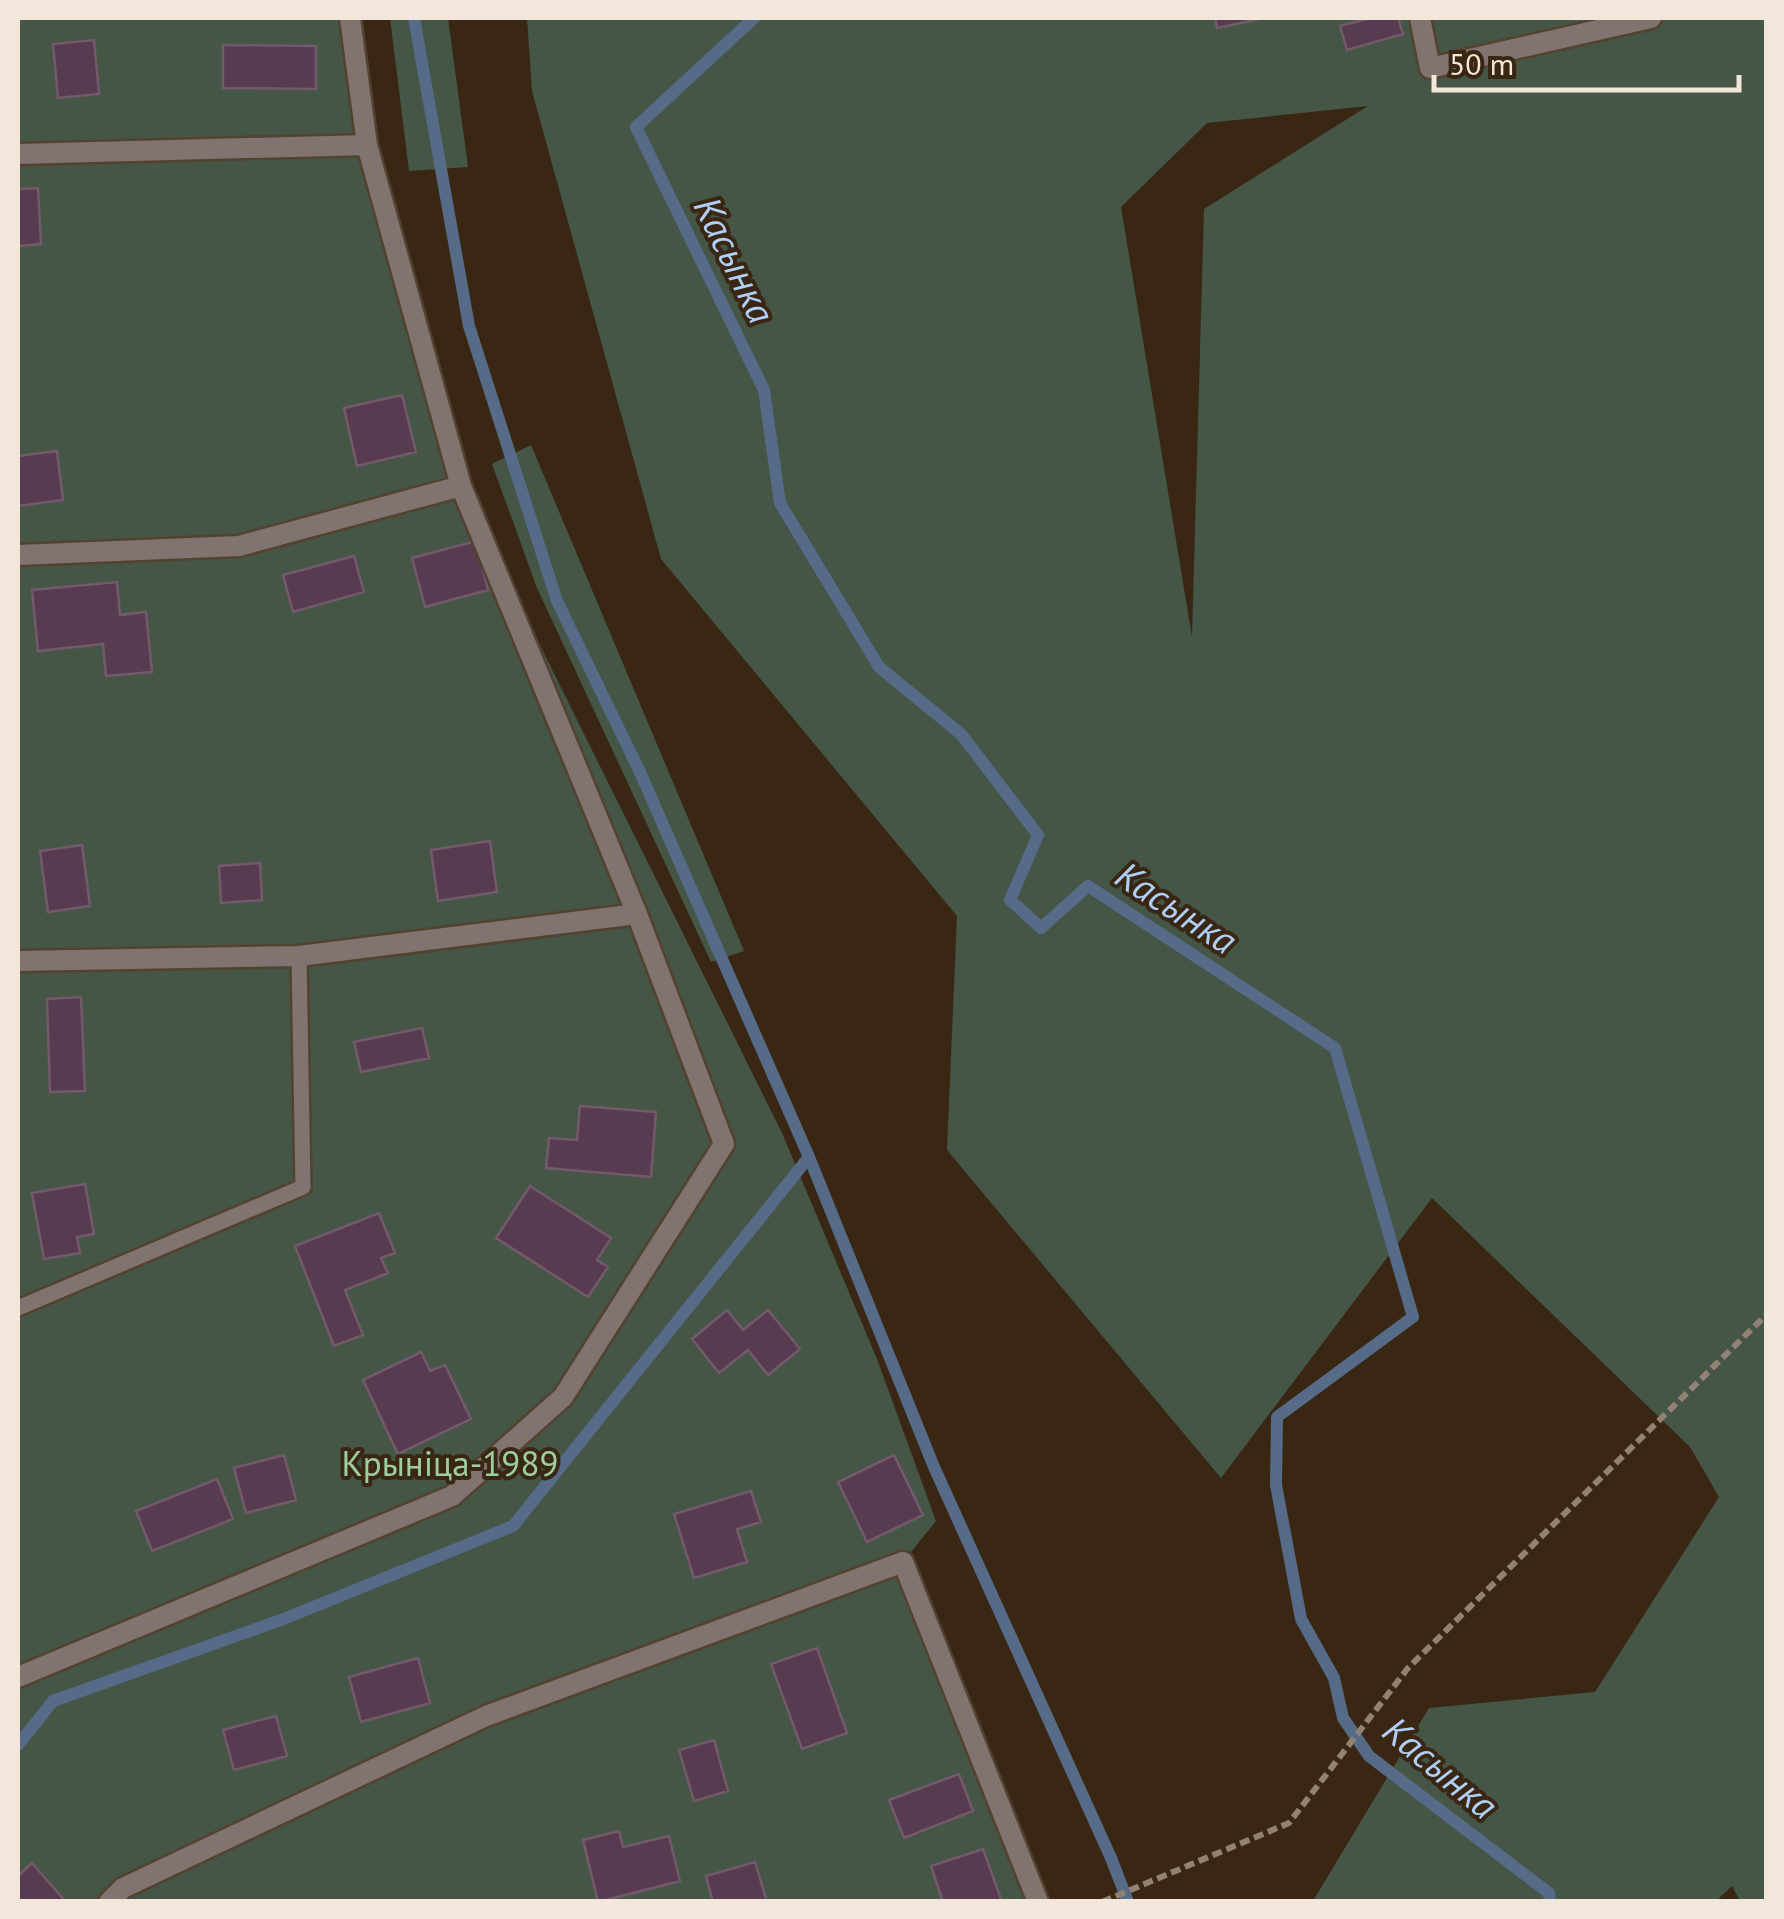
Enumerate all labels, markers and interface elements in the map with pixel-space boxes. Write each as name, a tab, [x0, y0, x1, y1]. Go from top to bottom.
scale bar	[1434, 30, 1739, 92]
text: 50 m	[1449, 44, 1514, 83]
water label: Касынка	[684, 188, 787, 331]
water label: Касынка	[1107, 850, 1247, 964]
park label: Крыніца-1989	[341, 1440, 559, 1486]
water label: Касынка	[1374, 1705, 1509, 1829]

